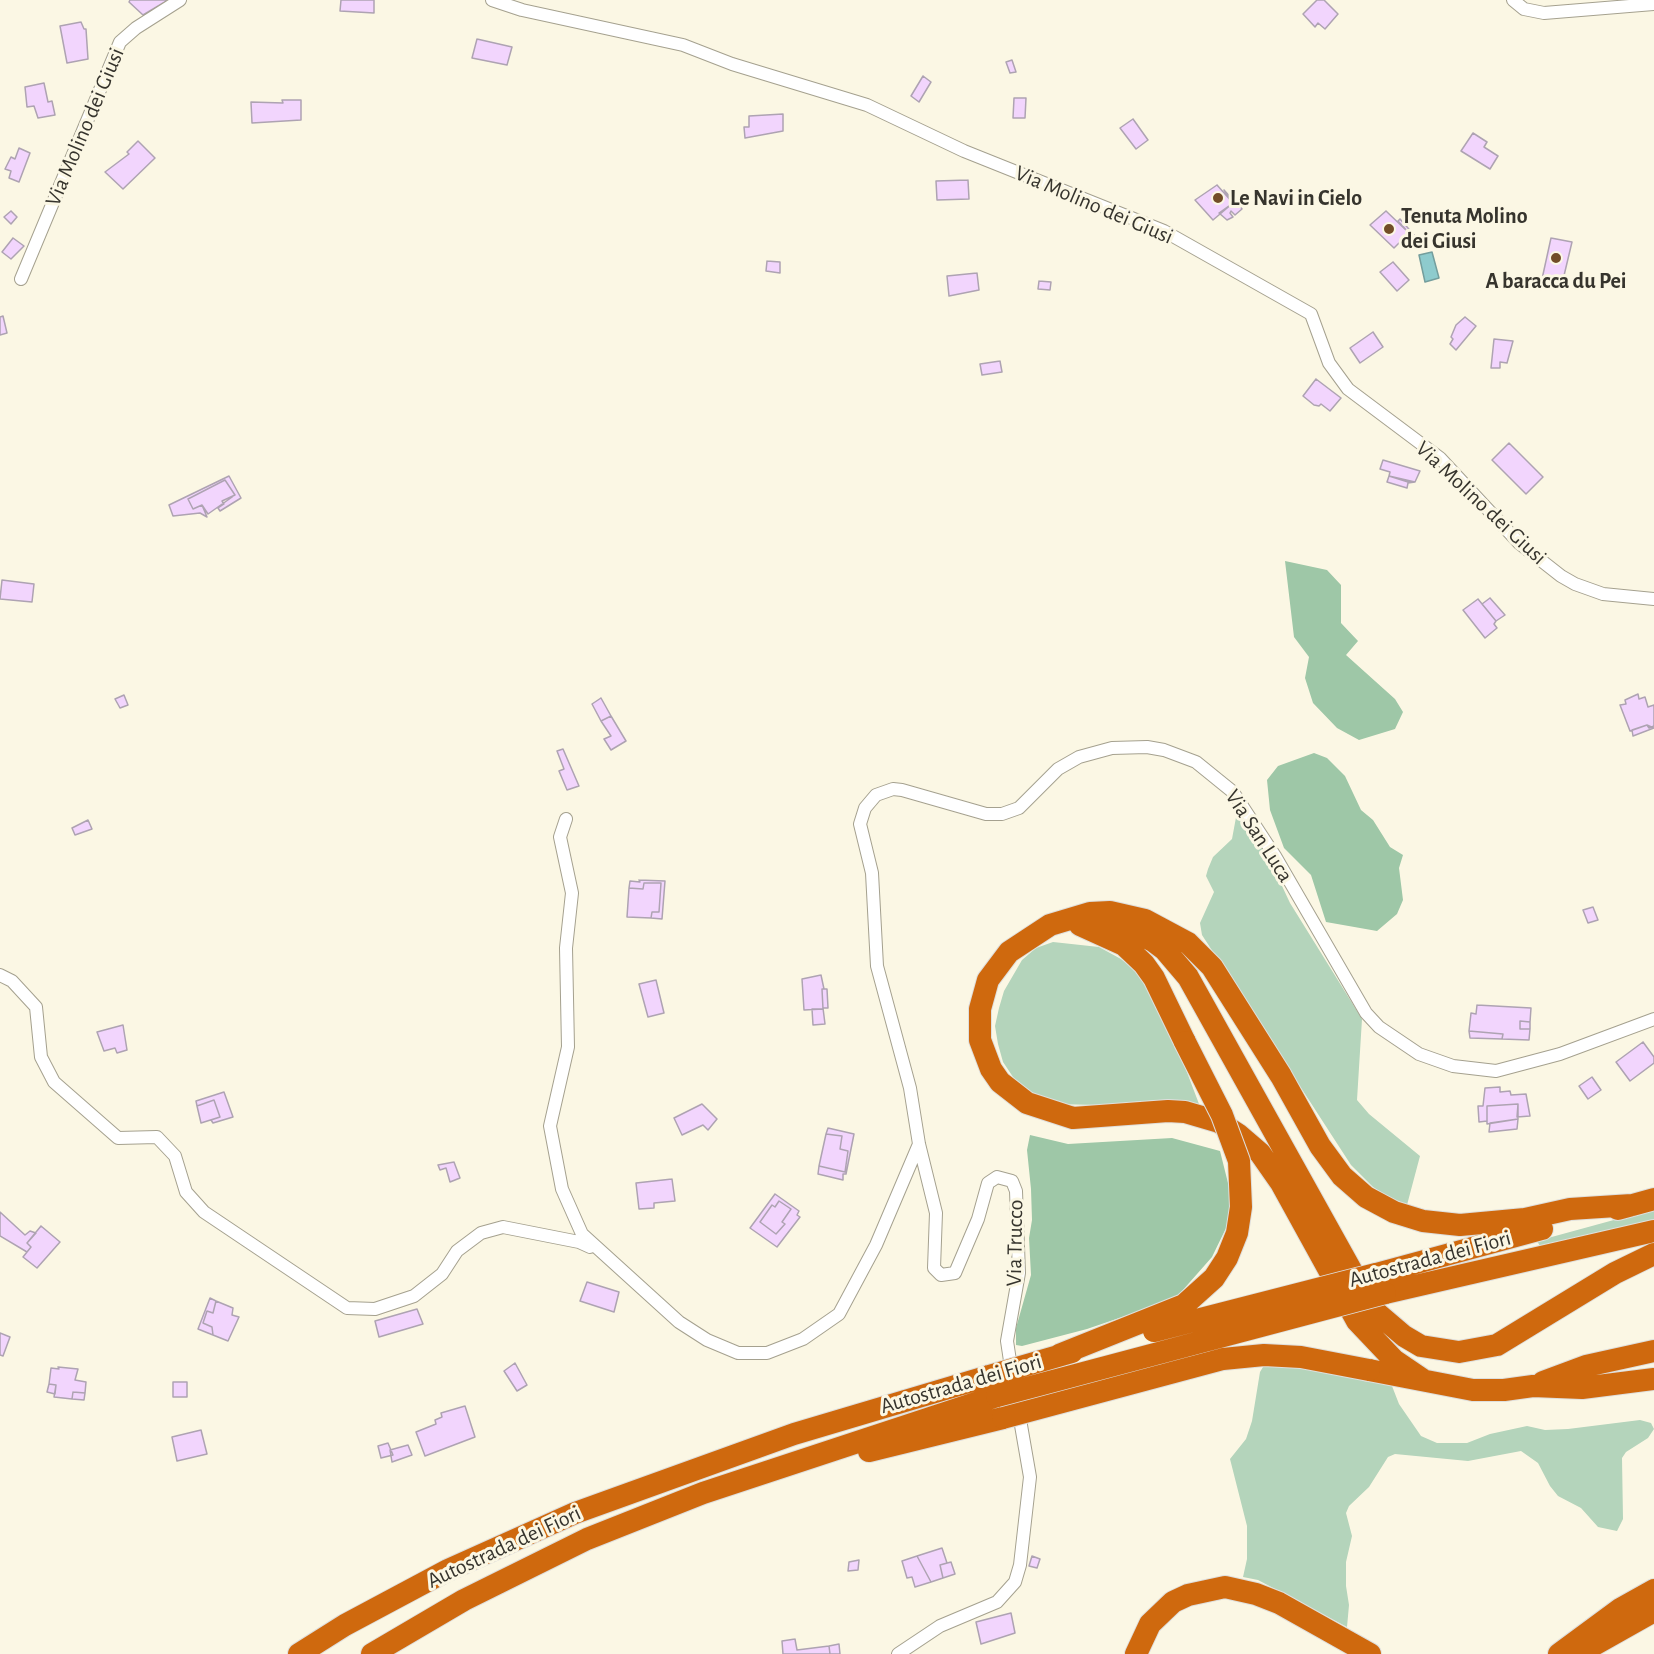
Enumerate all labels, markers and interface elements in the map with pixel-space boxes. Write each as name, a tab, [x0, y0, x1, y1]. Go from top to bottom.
street label: Via Molino dei Giusi	[40, 44, 130, 210]
street label: Via Molino dei Giusi	[1011, 160, 1177, 250]
place label: Le Navi in Cielo	[1230, 185, 1362, 211]
marker: Le Navi in Cielo	[1211, 191, 1225, 205]
place label: Tenuta Molino dei Giusi	[1401, 203, 1528, 254]
marker: Tenuta Molino dei Giusi	[1382, 222, 1396, 236]
marker: A baracca du Pei	[1549, 251, 1563, 265]
place label: A baracca du Pei	[1485, 268, 1627, 294]
street label: Via Molino dei Giusi	[1410, 436, 1552, 570]
street label: Via San Luca	[1219, 785, 1299, 887]
street label: Via Trucco	[1001, 1199, 1029, 1287]
street label: Autostrada dei Fiori	[1346, 1225, 1514, 1293]
street label: Autostrada dei Fiori	[877, 1348, 1045, 1420]
street label: Autostrada dei Fiori	[423, 1500, 585, 1594]

